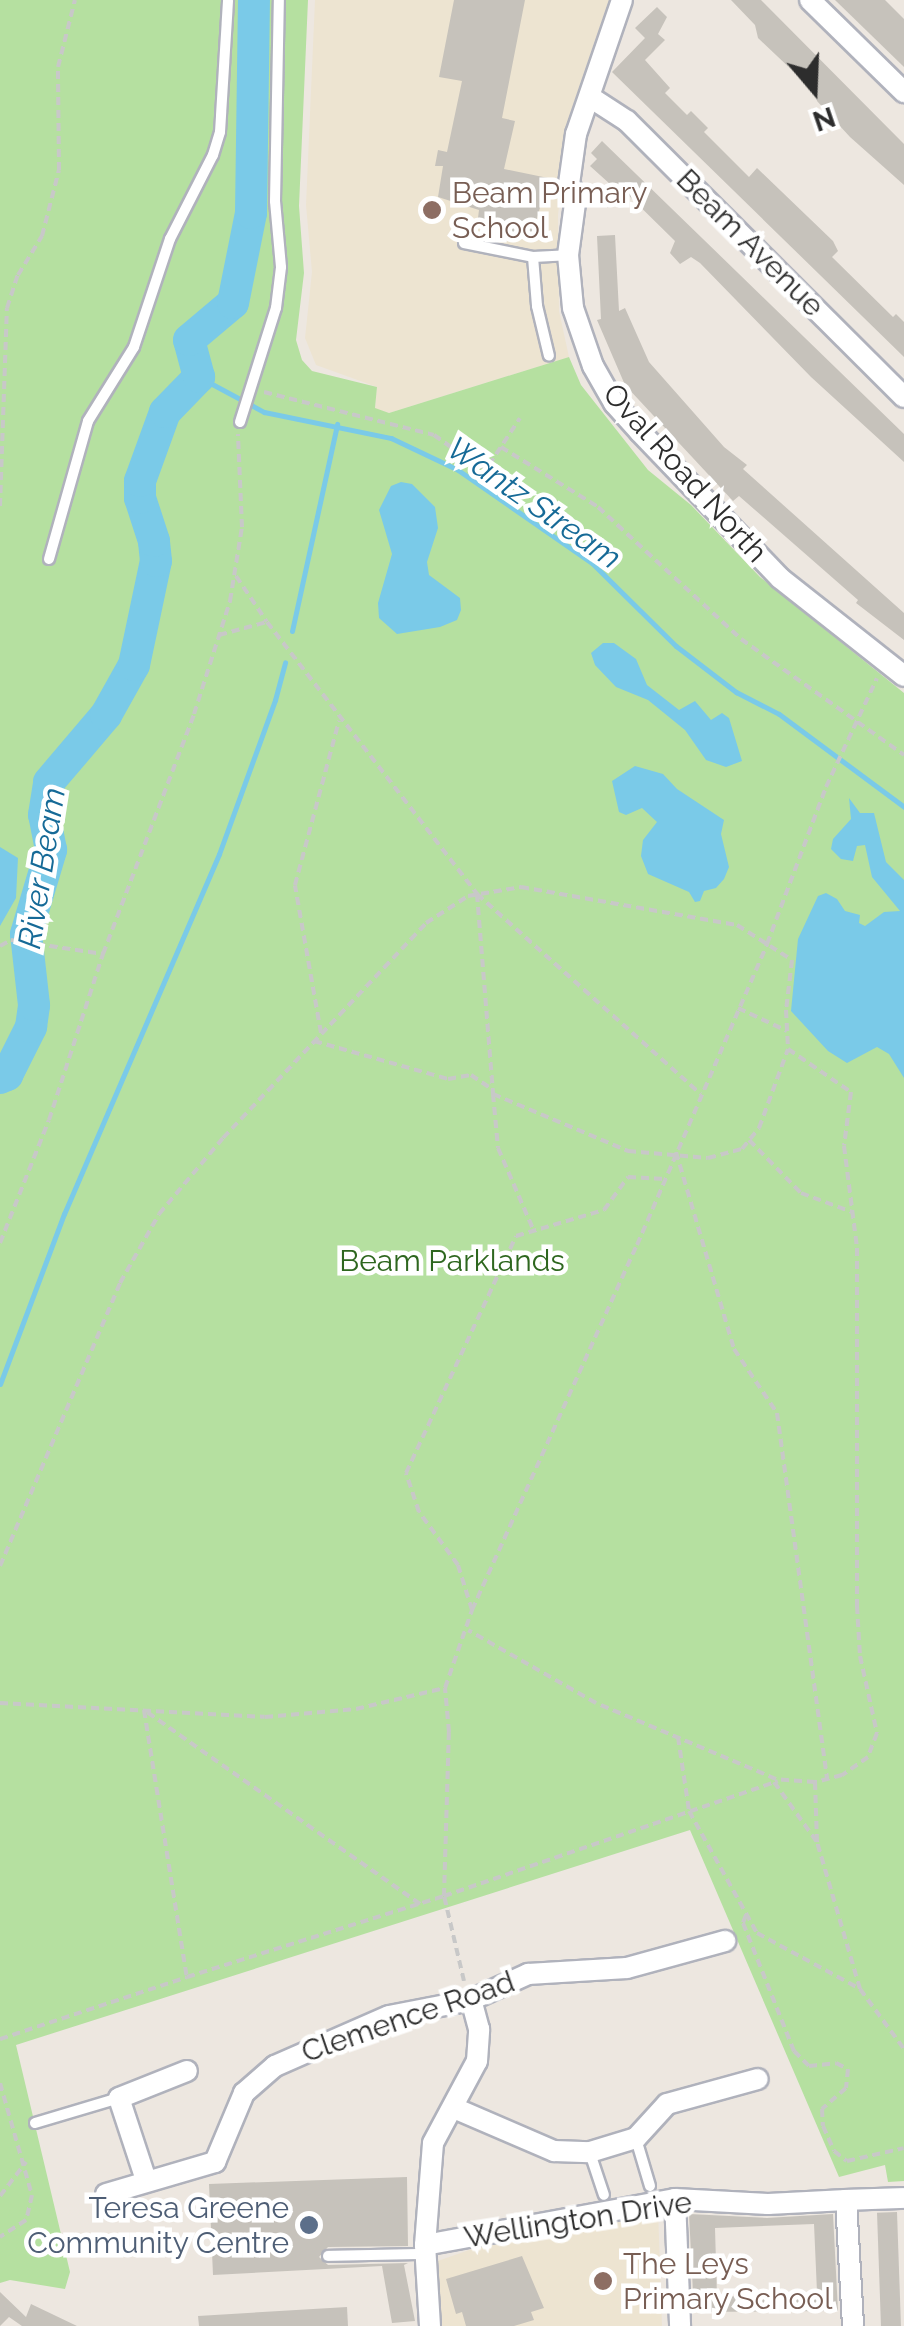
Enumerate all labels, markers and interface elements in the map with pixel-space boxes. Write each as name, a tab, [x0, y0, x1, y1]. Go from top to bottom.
north arrow	[764, 40, 864, 140]
text: N	[808, 100, 839, 138]
street label: Beam Avenue	[669, 162, 831, 324]
place label: Beam Primary School	[452, 175, 648, 246]
marker: Beam Primary School	[421, 199, 443, 221]
street label: Oval Road North	[595, 376, 775, 570]
water label: Wantz Stream	[440, 429, 628, 577]
water label: River Beam	[10, 784, 74, 952]
park label: Beam Parklands	[339, 1243, 565, 1279]
street label: Clemence Road	[297, 1964, 519, 2070]
street label: Wellington Drive	[461, 2184, 695, 2256]
place label: Teresa Greene Community Centre	[26, 2190, 289, 2260]
marker: Teresa Greene Community Centre	[298, 2214, 320, 2236]
place label: The Leys Primary School	[623, 2246, 833, 2316]
marker: The Leys Primary School	[592, 2270, 614, 2292]

